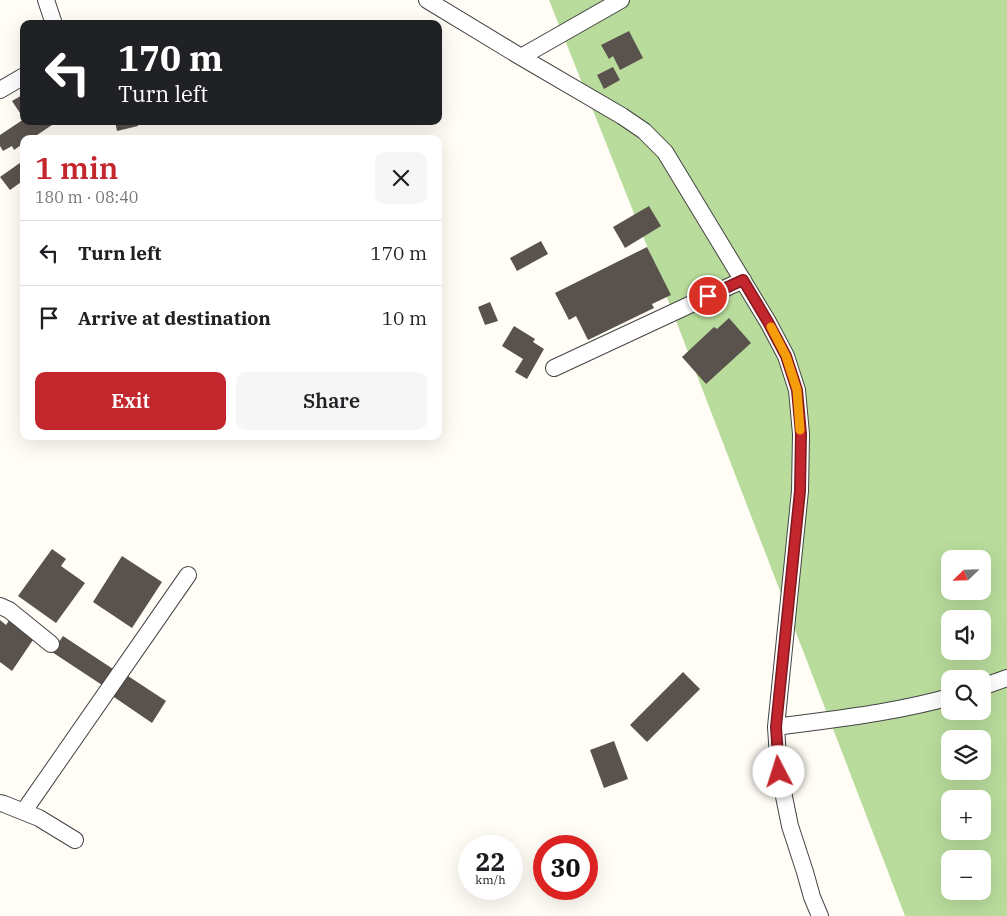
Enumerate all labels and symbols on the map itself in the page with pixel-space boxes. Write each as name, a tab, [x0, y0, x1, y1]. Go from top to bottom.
pin	[687, 275, 729, 317]
north arrow	[941, 550, 991, 600]
position arrow	[752, 745, 804, 797]
speed limit sign: 30	[533, 835, 598, 900]

